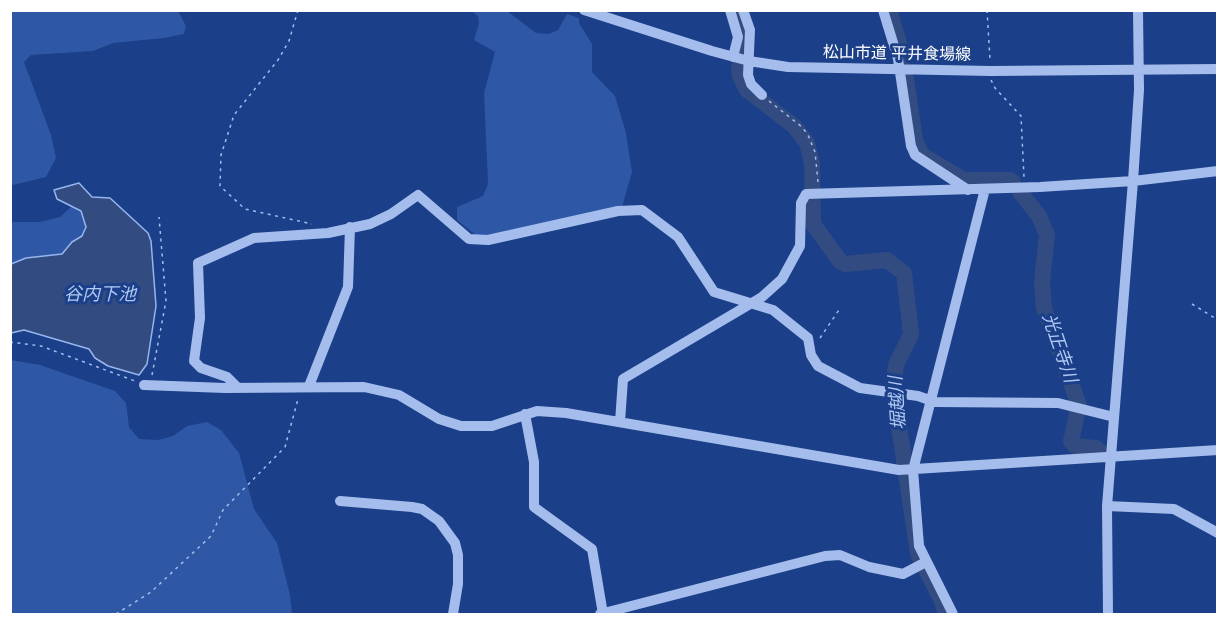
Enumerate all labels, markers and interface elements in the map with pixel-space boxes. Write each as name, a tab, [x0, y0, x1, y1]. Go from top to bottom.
street label: 松山市道 平井食場線	[823, 43, 971, 65]
water label: 谷内下池	[64, 284, 136, 306]
water label: 光正寺川	[1037, 310, 1081, 386]
water label: 堀越川	[885, 375, 911, 431]

